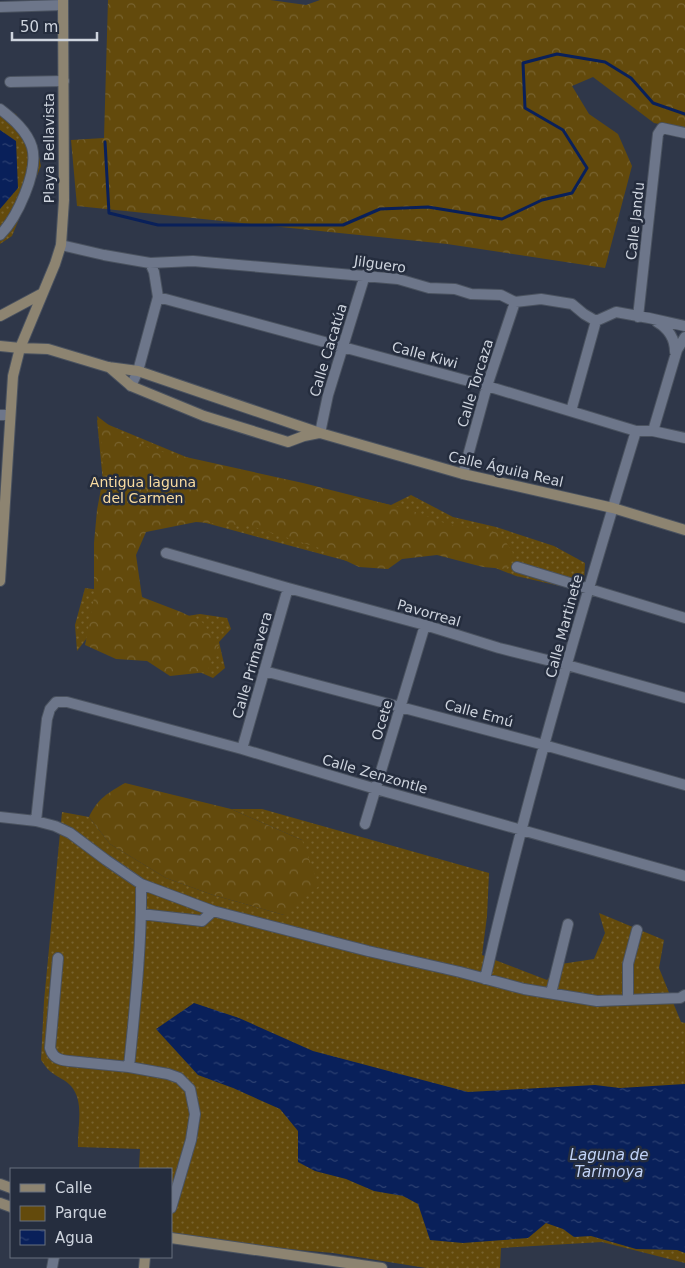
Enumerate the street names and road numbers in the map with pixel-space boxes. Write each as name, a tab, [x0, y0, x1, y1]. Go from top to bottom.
street label: Playa Bellavista	[41, 93, 57, 203]
street label: Calle Jandu	[623, 181, 647, 261]
street label: Jilguero	[352, 252, 407, 276]
street label: Calle Cacatúa	[306, 301, 350, 399]
street label: Calle Torcaza	[454, 337, 496, 429]
street label: Calle Kiwi	[390, 339, 460, 371]
street label: Calle Águila Real	[447, 448, 565, 490]
street label: Calle Martinete	[542, 572, 586, 680]
street label: Pavorreal	[395, 596, 463, 630]
street label: Calle Primavera	[229, 610, 275, 720]
street label: Calle Emú	[443, 696, 515, 730]
street label: Ocete	[368, 698, 396, 742]
street label: Calle Zenzontle	[320, 751, 430, 797]

